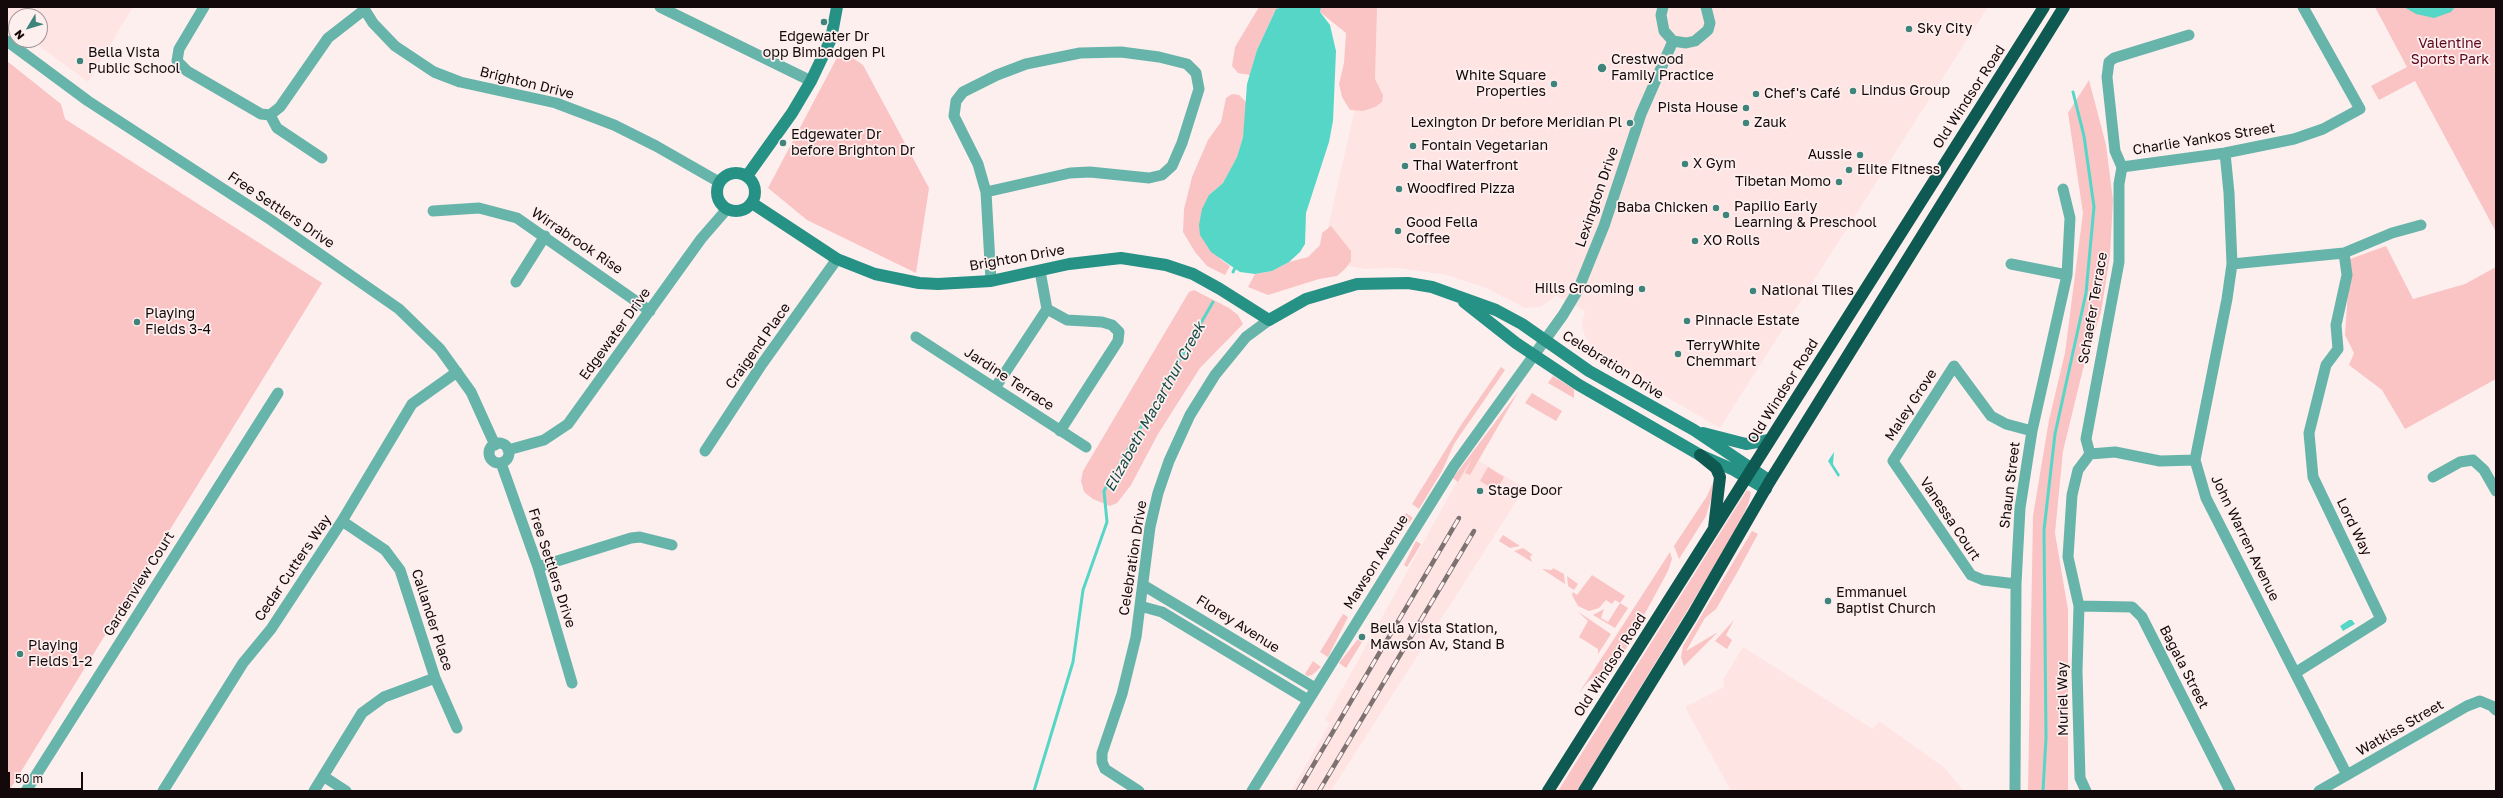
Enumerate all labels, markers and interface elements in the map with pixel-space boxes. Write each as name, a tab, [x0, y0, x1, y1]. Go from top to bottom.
north arrow	[8, 8, 48, 48]
marker: Edgewater Dr opp Bimbadgen Pl	[819, 17, 829, 27]
place label: Sky City	[1917, 21, 1972, 37]
marker: Sky City	[1904, 24, 1914, 34]
text: N	[11, 28, 27, 42]
place label: Edgewater Dr opp Bimbadgen Pl	[763, 29, 885, 62]
park label: Valentine Sports Park	[2411, 36, 2489, 68]
street label: Old Windsor Road	[1929, 42, 2009, 152]
place label: Bella Vista Public School	[88, 45, 180, 78]
place label: Crestwood Family Practice	[1611, 52, 1714, 84]
marker: Bella Vista Public School	[75, 56, 85, 66]
marker: Crestwood Family Practice	[1596, 62, 1608, 74]
street label: Brighton Drive	[478, 63, 576, 103]
place label: White Square Properties	[1456, 68, 1546, 100]
marker: White Square Properties	[1549, 79, 1559, 89]
place label: Lindus Group	[1861, 83, 1950, 99]
place label: Chef's Café	[1764, 86, 1840, 102]
marker: Lindus Group	[1848, 86, 1858, 96]
marker: Chef's Café	[1751, 89, 1761, 99]
place label: Pista House	[1658, 100, 1738, 116]
marker: Pista House	[1741, 103, 1751, 113]
place label: Lexington Dr before Meridian Pl	[1410, 115, 1622, 131]
place label: Zauk	[1754, 115, 1787, 131]
marker: Lexington Dr before Meridian Pl	[1625, 118, 1635, 128]
marker: Zauk	[1741, 118, 1751, 128]
street label: Charlie Yankos Street	[2132, 119, 2276, 159]
place label: Edgewater Dr before Brighton Dr	[791, 127, 915, 160]
marker: Edgewater Dr before Brighton Dr	[778, 138, 788, 148]
place label: Fontain Vegetarian	[1421, 138, 1548, 154]
marker: Fontain Vegetarian	[1408, 141, 1418, 151]
street label: Lexington Drive	[1572, 145, 1622, 249]
place label: Aussie	[1808, 147, 1852, 163]
marker: Aussie	[1855, 150, 1865, 160]
place label: X Gym	[1693, 156, 1736, 172]
place label: Thai Waterfront	[1413, 158, 1518, 174]
marker: X Gym	[1680, 159, 1690, 169]
marker: Thai Waterfront	[1400, 161, 1410, 171]
place label: Elite Fitness	[1857, 162, 1940, 178]
marker: Elite Fitness	[1844, 165, 1854, 175]
street label: Free Settlers Drive	[224, 168, 338, 252]
place label: Tibetan Momo	[1735, 174, 1831, 190]
marker: Tibetan Momo	[1834, 177, 1844, 187]
place label: Woodfired Pizza	[1407, 181, 1515, 197]
marker: Woodfired Pizza	[1394, 184, 1404, 194]
place label: Papilio Early Learning & Preschool	[1734, 199, 1877, 232]
place label: Baba Chicken	[1617, 200, 1708, 216]
marker: Baba Chicken	[1711, 203, 1721, 213]
street label: Wirrabrook Rise	[528, 204, 626, 278]
marker: Papilio Early Learning & Preschool	[1721, 210, 1731, 220]
place label: Good Fella Coffee	[1406, 215, 1478, 248]
marker: Good Fella Coffee	[1393, 226, 1403, 236]
place label: XO Rolls	[1703, 233, 1760, 249]
marker: XO Rolls	[1690, 236, 1700, 246]
street label: Brighton Drive	[968, 241, 1066, 275]
street label: Schaefer Terrace	[2075, 251, 2111, 365]
place label: Hills Grooming	[1534, 281, 1634, 297]
place label: National Tiles	[1761, 283, 1854, 299]
marker: Hills Grooming	[1637, 284, 1647, 294]
street label: Edgewater Drive	[576, 285, 654, 383]
marker: National Tiles	[1748, 286, 1758, 296]
street label: Craigend Place	[722, 300, 794, 392]
place label: Playing Fields 3-4	[145, 306, 211, 338]
place label: Pinnacle Estate	[1695, 313, 1800, 329]
marker: Pinnacle Estate	[1682, 316, 1692, 326]
marker: Playing Fields 3-4	[132, 317, 142, 327]
water label: Elizabeth Macarthur Creek	[1101, 319, 1209, 495]
street label: Celebration Drive	[1559, 327, 1667, 403]
street label: Old Windsor Road	[1744, 336, 1822, 446]
place label: TerryWhite Chemmart	[1686, 338, 1760, 370]
street label: Jardine Terrace	[961, 344, 1057, 414]
marker: TerryWhite Chemmart	[1673, 349, 1683, 359]
street label: Maley Grove	[1881, 366, 1941, 444]
street label: Shaun Street	[1996, 441, 2024, 529]
street label: John Warren Avenue	[2207, 472, 2283, 604]
street label: Vanessa Court	[1916, 474, 1984, 564]
place label: Stage Door	[1488, 483, 1562, 499]
marker: Stage Door	[1475, 486, 1485, 496]
street label: Lord Way	[2333, 495, 2375, 559]
street label: Celebration Drive	[1116, 499, 1150, 617]
street label: Free Settlers Drive	[525, 506, 579, 630]
street label: Cedar Cutters Way	[251, 511, 335, 625]
street label: Mawson Avenue	[1340, 512, 1412, 612]
street label: Gardenview Court	[100, 529, 178, 639]
street label: Callander Place	[408, 567, 456, 673]
place label: Emmanuel Baptist Church	[1836, 585, 1936, 618]
street label: Florey Avenue	[1193, 592, 1283, 656]
marker: Emmanuel Baptist Church	[1823, 596, 1833, 606]
street label: Old Windsor Road	[1570, 610, 1650, 720]
place label: Bella Vista Station, Mawson Av, Stand B	[1370, 621, 1505, 654]
street label: Bagala Street	[2156, 623, 2212, 711]
marker: Bella Vista Station, Mawson Av, Stand B	[1357, 632, 1367, 642]
place label: Playing Fields 1-2	[28, 638, 92, 670]
marker: Playing Fields 1-2	[15, 649, 25, 659]
street label: Muriel Way	[2054, 662, 2072, 736]
street label: Watkiss Street	[2353, 696, 2447, 760]
scale bar	[10, 764, 85, 790]
text: 50 m	[15, 771, 43, 786]

